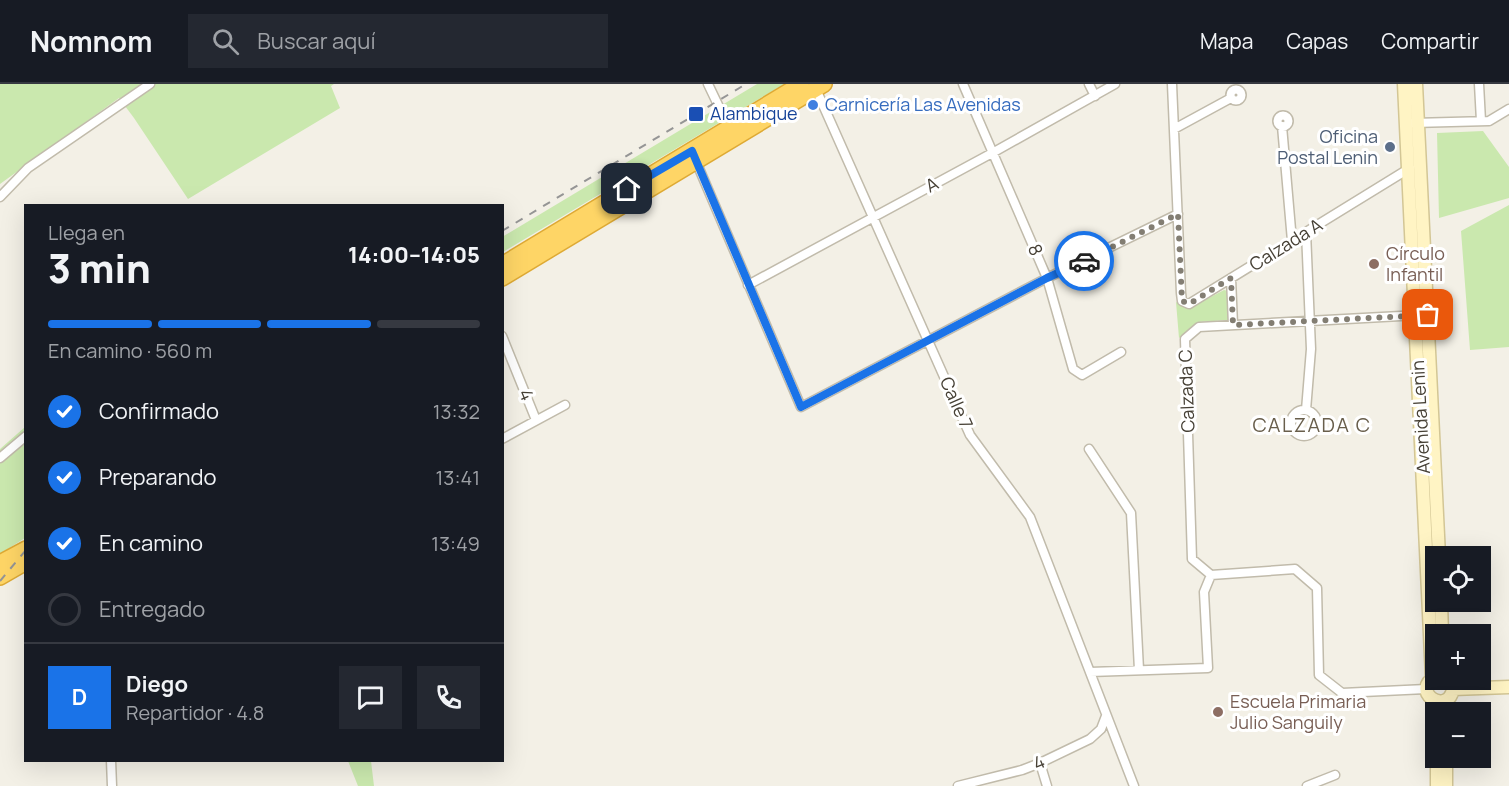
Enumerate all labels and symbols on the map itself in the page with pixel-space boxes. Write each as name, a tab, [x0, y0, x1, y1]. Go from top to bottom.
place label: Carnicería Las Avenidas	[825, 92, 1021, 116]
marker: Carnicería Las Avenidas	[806, 98, 820, 112]
place label: Alambique	[710, 101, 798, 125]
marker: Alambique	[687, 105, 705, 123]
place label: Oficina Postal Lenin	[1277, 124, 1378, 169]
marker: Oficina Postal Lenin	[1383, 140, 1397, 154]
pin	[601, 163, 652, 214]
street label: A	[921, 171, 943, 197]
street label: Calzada A	[1244, 212, 1327, 276]
courier	[1054, 231, 1114, 291]
street label: 8	[1023, 240, 1049, 259]
place label: Círculo Infantil	[1386, 241, 1445, 286]
marker: Círculo Infantil	[1367, 257, 1381, 271]
pin	[1402, 289, 1453, 340]
street label: Calzada C	[1173, 349, 1199, 433]
street label: Avenida Lenin	[1405, 360, 1435, 475]
street label: Calle 7	[935, 373, 979, 432]
street label: 4	[514, 385, 540, 404]
district label: CALZADA C	[1252, 411, 1372, 438]
place label: Escuela Primaria Julio Sanguily	[1230, 689, 1366, 734]
marker: Escuela Primaria Julio Sanguily	[1211, 705, 1225, 719]
street label: 4	[1029, 749, 1048, 775]

